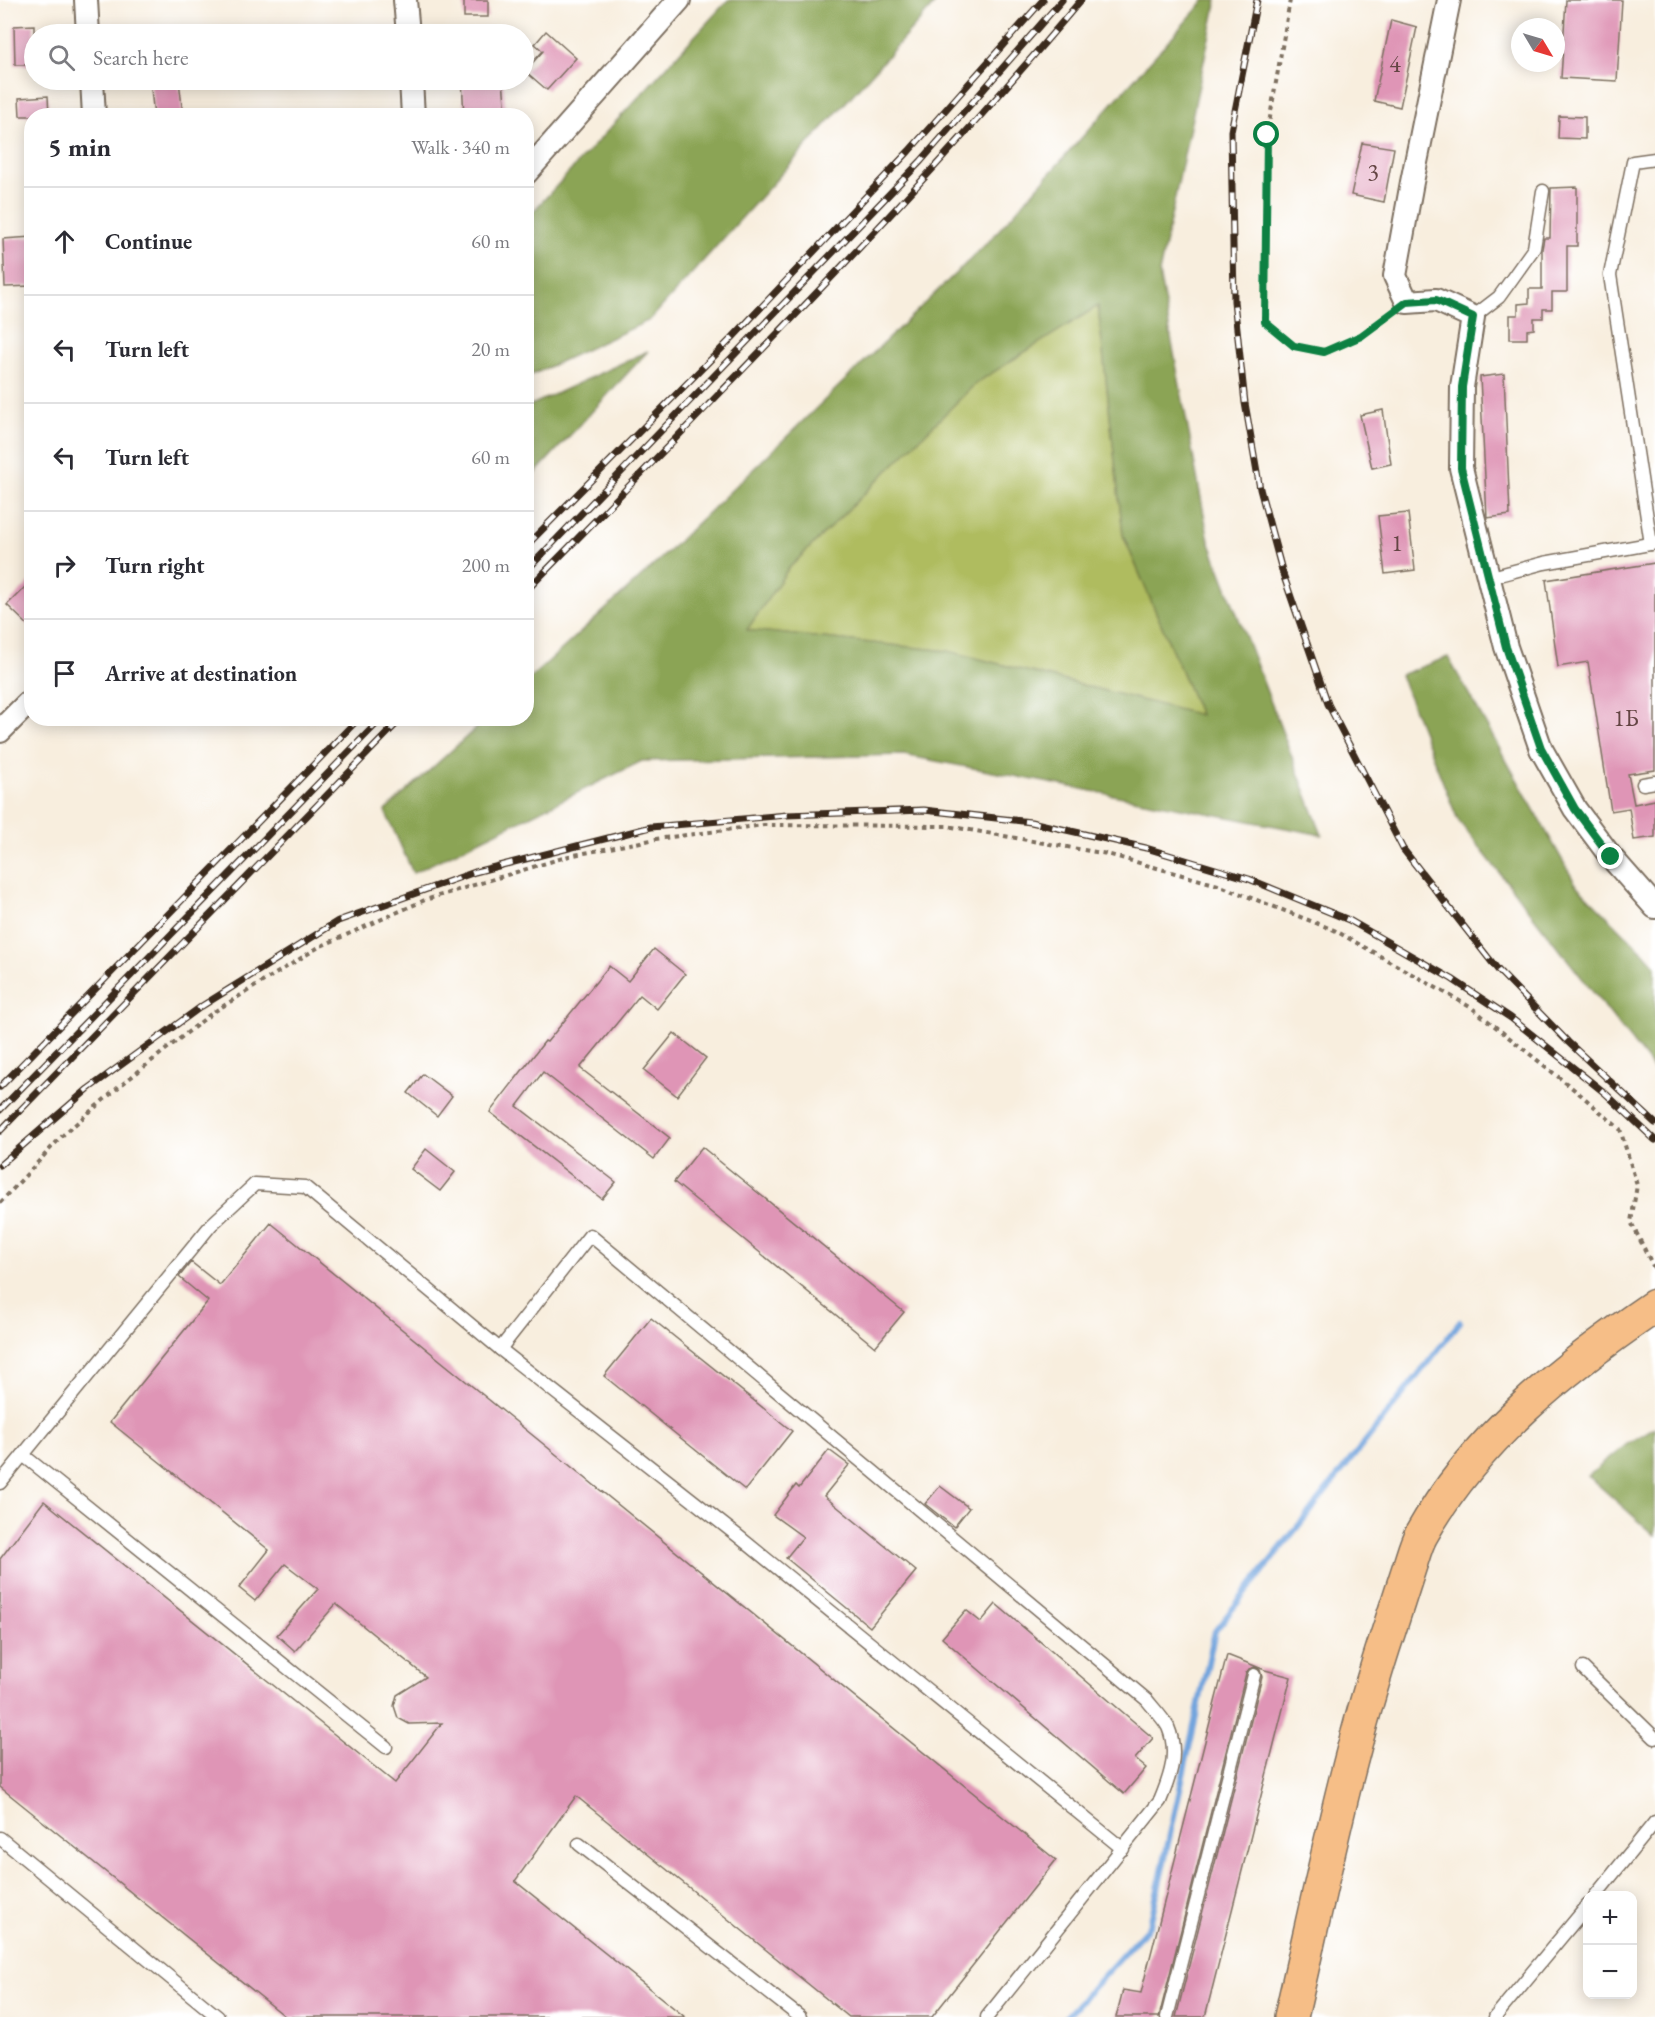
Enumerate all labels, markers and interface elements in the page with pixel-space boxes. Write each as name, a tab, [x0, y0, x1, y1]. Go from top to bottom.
north arrow	[1511, 18, 1565, 72]
search box	[24, 24, 534, 90]
icon: search	[45, 41, 78, 74]
text: Search here	[93, 43, 188, 72]
house number: 4	[1389, 48, 1401, 79]
route start	[1253, 121, 1279, 147]
text: 5 min	[48, 130, 111, 164]
text: Walk · 340 m	[411, 134, 510, 160]
house number: 3	[1367, 156, 1379, 187]
icon: ahead	[48, 225, 81, 258]
text: Continue	[105, 227, 192, 256]
text: 60 m	[471, 228, 510, 254]
icon: left	[48, 333, 81, 366]
text: Turn left	[105, 335, 189, 364]
text: 20 m	[471, 336, 510, 362]
icon: left	[48, 441, 81, 474]
text: Turn left	[105, 443, 189, 472]
text: 60 m	[471, 444, 510, 470]
house number: 1	[1391, 527, 1403, 558]
icon: right	[48, 549, 81, 582]
text: Turn right	[105, 551, 204, 580]
text: 200 m	[462, 552, 510, 578]
icon: arrive	[48, 657, 81, 690]
text: Arrive at destination	[105, 659, 297, 688]
house number: 1Б	[1613, 702, 1639, 733]
route end	[1597, 843, 1623, 869]
map controls	[1583, 1891, 1637, 1999]
button: +	[1583, 1891, 1637, 1945]
button: −	[1583, 1945, 1637, 1999]

